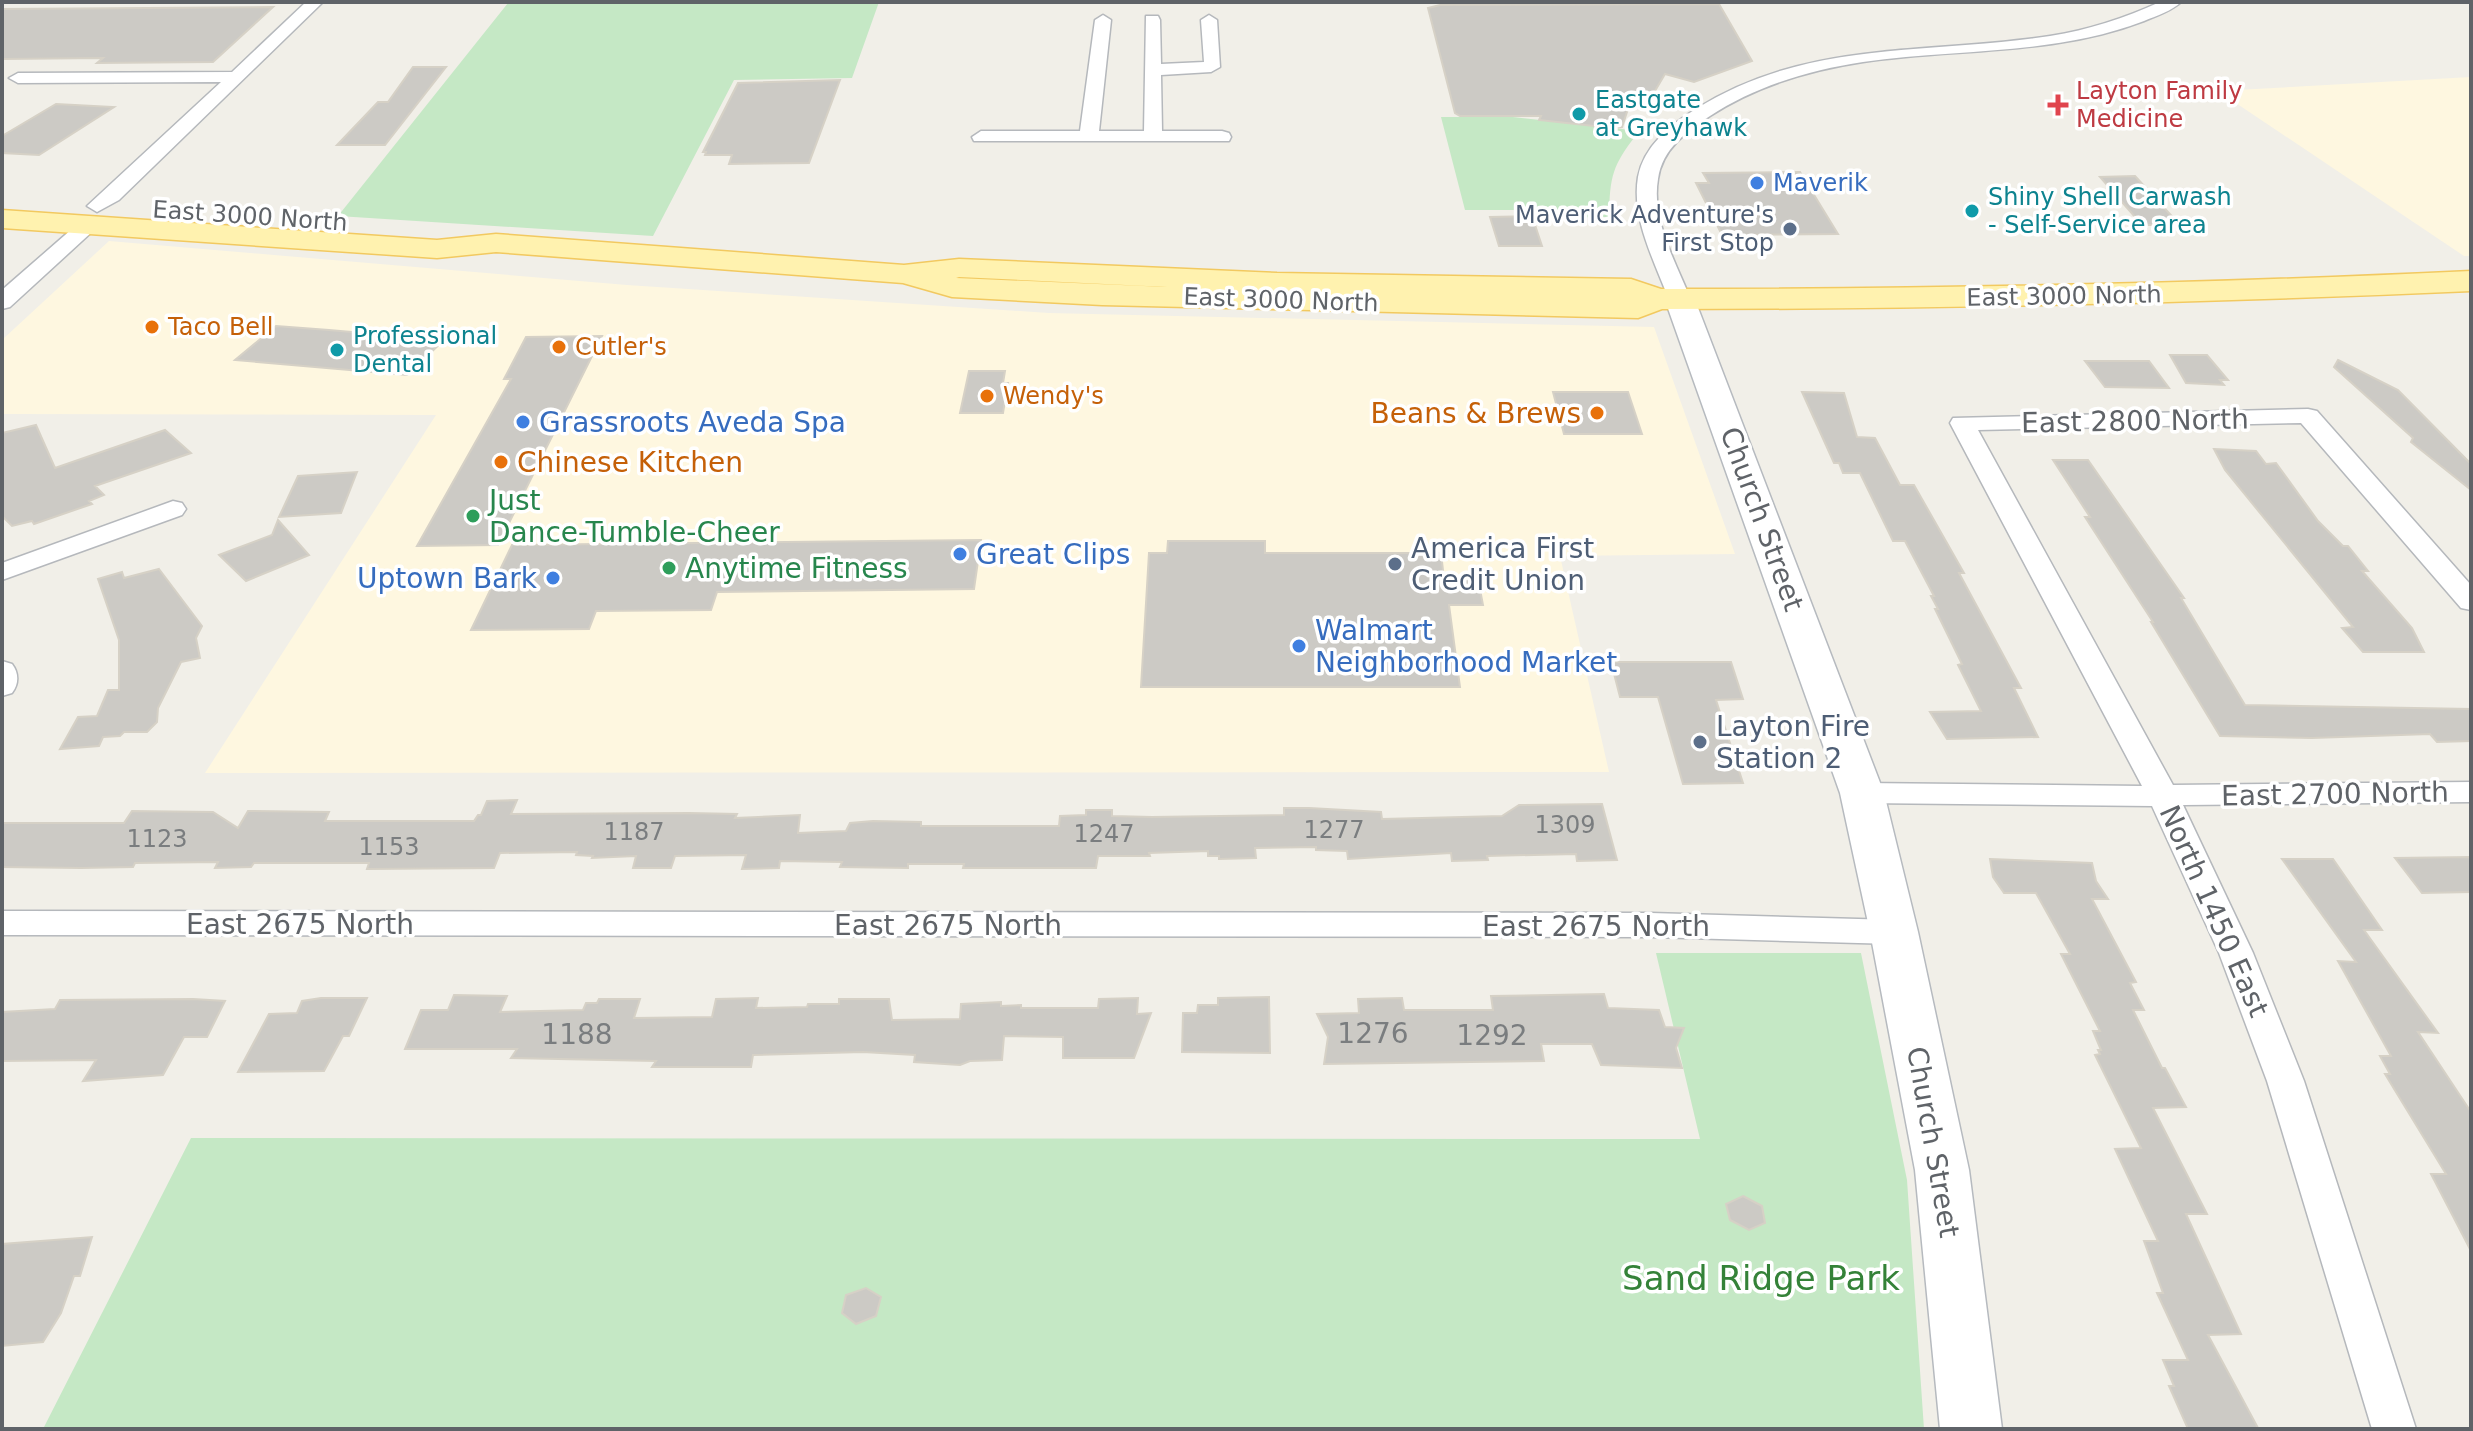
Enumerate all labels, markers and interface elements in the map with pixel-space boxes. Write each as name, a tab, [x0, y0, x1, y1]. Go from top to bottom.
place label: Layton Family Medicine	[2076, 77, 2242, 133]
place label: Eastgate at Greyhawk	[1595, 86, 1747, 142]
marker: Layton Family Medicine	[2047, 94, 2069, 116]
marker: Eastgate at Greyhawk	[1570, 105, 1588, 123]
place label: Maverik	[1773, 169, 1868, 197]
marker: Maverik	[1748, 174, 1766, 192]
place label: Shiny Shell Carwash - Self-Service area	[1988, 183, 2232, 239]
street label: East 3000 North	[152, 195, 348, 237]
place label: Maverick Adventure's First Stop	[1515, 201, 1774, 257]
marker: Shiny Shell Carwash - Self-Service area	[1963, 202, 1981, 220]
marker: Maverick Adventure's First Stop	[1781, 220, 1799, 238]
street label: East 3000 North	[1966, 280, 2162, 312]
street label: East 3000 North	[1183, 283, 1379, 317]
place label: Taco Bell	[167, 313, 273, 341]
marker: Taco Bell	[143, 318, 161, 336]
place label: Professional Dental	[353, 322, 497, 378]
place label: Cutler's	[575, 333, 667, 361]
marker: Cutler's	[550, 338, 568, 356]
marker: Professional Dental	[328, 341, 346, 359]
place label: Wendy's	[1003, 382, 1104, 410]
marker: Wendy's	[978, 387, 996, 405]
place label: Beans & Brews	[1371, 397, 1581, 430]
street label: East 2800 North	[2021, 403, 2249, 439]
marker: Beans & Brews	[1588, 404, 1606, 422]
place label: Grassroots Aveda Spa	[539, 406, 846, 439]
marker: Grassroots Aveda Spa	[514, 413, 532, 431]
street label: Church Street	[1713, 423, 1811, 615]
place label: Chinese Kitchen	[517, 446, 743, 479]
marker: Chinese Kitchen	[492, 453, 510, 471]
place label: Just Dance-Tumble-Cheer	[487, 484, 780, 549]
marker: Just Dance-Tumble-Cheer	[464, 507, 482, 525]
place label: America First Credit Union	[1411, 532, 1594, 597]
place label: Great Clips	[976, 538, 1130, 571]
marker: Great Clips	[951, 545, 969, 563]
place label: Anytime Fitness	[685, 552, 908, 585]
marker: America First Credit Union	[1386, 555, 1404, 573]
marker: Anytime Fitness	[660, 559, 678, 577]
place label: Uptown Bark	[357, 562, 538, 595]
marker: Uptown Bark	[544, 569, 562, 587]
place label: Walmart Neighborhood Market	[1315, 614, 1617, 679]
marker: Walmart Neighborhood Market	[1290, 637, 1308, 655]
place label: Layton Fire Station 2	[1716, 710, 1870, 775]
marker: Layton Fire Station 2	[1691, 733, 1709, 751]
street label: East 2700 North	[2221, 776, 2449, 812]
street label: North 1450 East	[2153, 800, 2275, 1022]
house number: 1309	[1534, 811, 1596, 839]
house number: 1277	[1303, 816, 1365, 844]
house number: 1187	[603, 818, 665, 846]
house number: 1247	[1073, 820, 1135, 848]
house number: 1123	[126, 825, 188, 853]
house number: 1153	[358, 833, 420, 861]
street label: East 2675 North	[186, 908, 414, 941]
street label: East 2675 North	[834, 909, 1062, 942]
street label: East 2675 North	[1482, 910, 1710, 943]
house number: 1276	[1337, 1017, 1409, 1050]
house number: 1188	[541, 1018, 613, 1051]
house number: 1292	[1456, 1019, 1528, 1052]
street label: Church Street	[1900, 1044, 1966, 1240]
park label: Sand Ridge Park	[1622, 1258, 1900, 1298]

